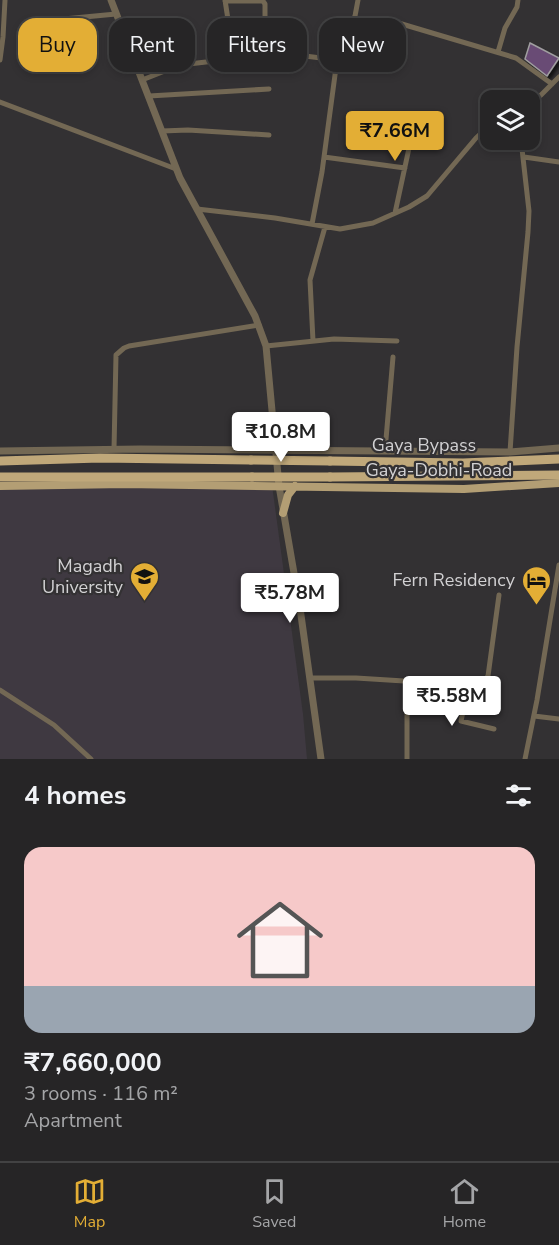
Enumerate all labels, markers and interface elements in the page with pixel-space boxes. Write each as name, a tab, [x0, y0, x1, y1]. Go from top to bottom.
chip: Buy	[18, 18, 97, 72]
chip: Rent	[109, 18, 195, 72]
chip: Filters	[207, 18, 307, 72]
chip: New	[319, 18, 406, 72]
map controls	[480, 90, 540, 150]
button: layers	[480, 90, 540, 150]
pin: ₹7.66M	[346, 111, 444, 162]
text: ₹7.66M	[360, 117, 430, 144]
pin: ₹10.8M	[232, 412, 330, 463]
text: ₹10.8M	[246, 418, 316, 445]
street label: Gaya Bypass	[372, 433, 476, 457]
street label: Gaya-Dobhi-Road	[366, 458, 512, 482]
place label: Magadh University	[42, 554, 124, 599]
school or university icon: Magadh University	[128, 560, 160, 602]
hotel icon: Fern Residency	[520, 564, 552, 606]
place label: Fern Residency	[392, 568, 516, 592]
pin: ₹5.78M	[241, 573, 339, 624]
text: ₹5.78M	[255, 579, 325, 606]
pin: ₹5.58M	[403, 676, 501, 727]
text: ₹5.58M	[417, 682, 487, 709]
text: 4 homes	[24, 778, 126, 813]
icon: filters	[502, 779, 535, 812]
icon: home	[226, 886, 334, 994]
text: ₹7,660,000	[24, 1045, 162, 1080]
text: 3 rooms · 116 m²	[24, 1080, 178, 1107]
text: Apartment	[24, 1107, 122, 1134]
tab: Map	[73, 1175, 106, 1233]
tab: Saved	[252, 1175, 296, 1233]
tab: Home	[443, 1175, 486, 1233]

